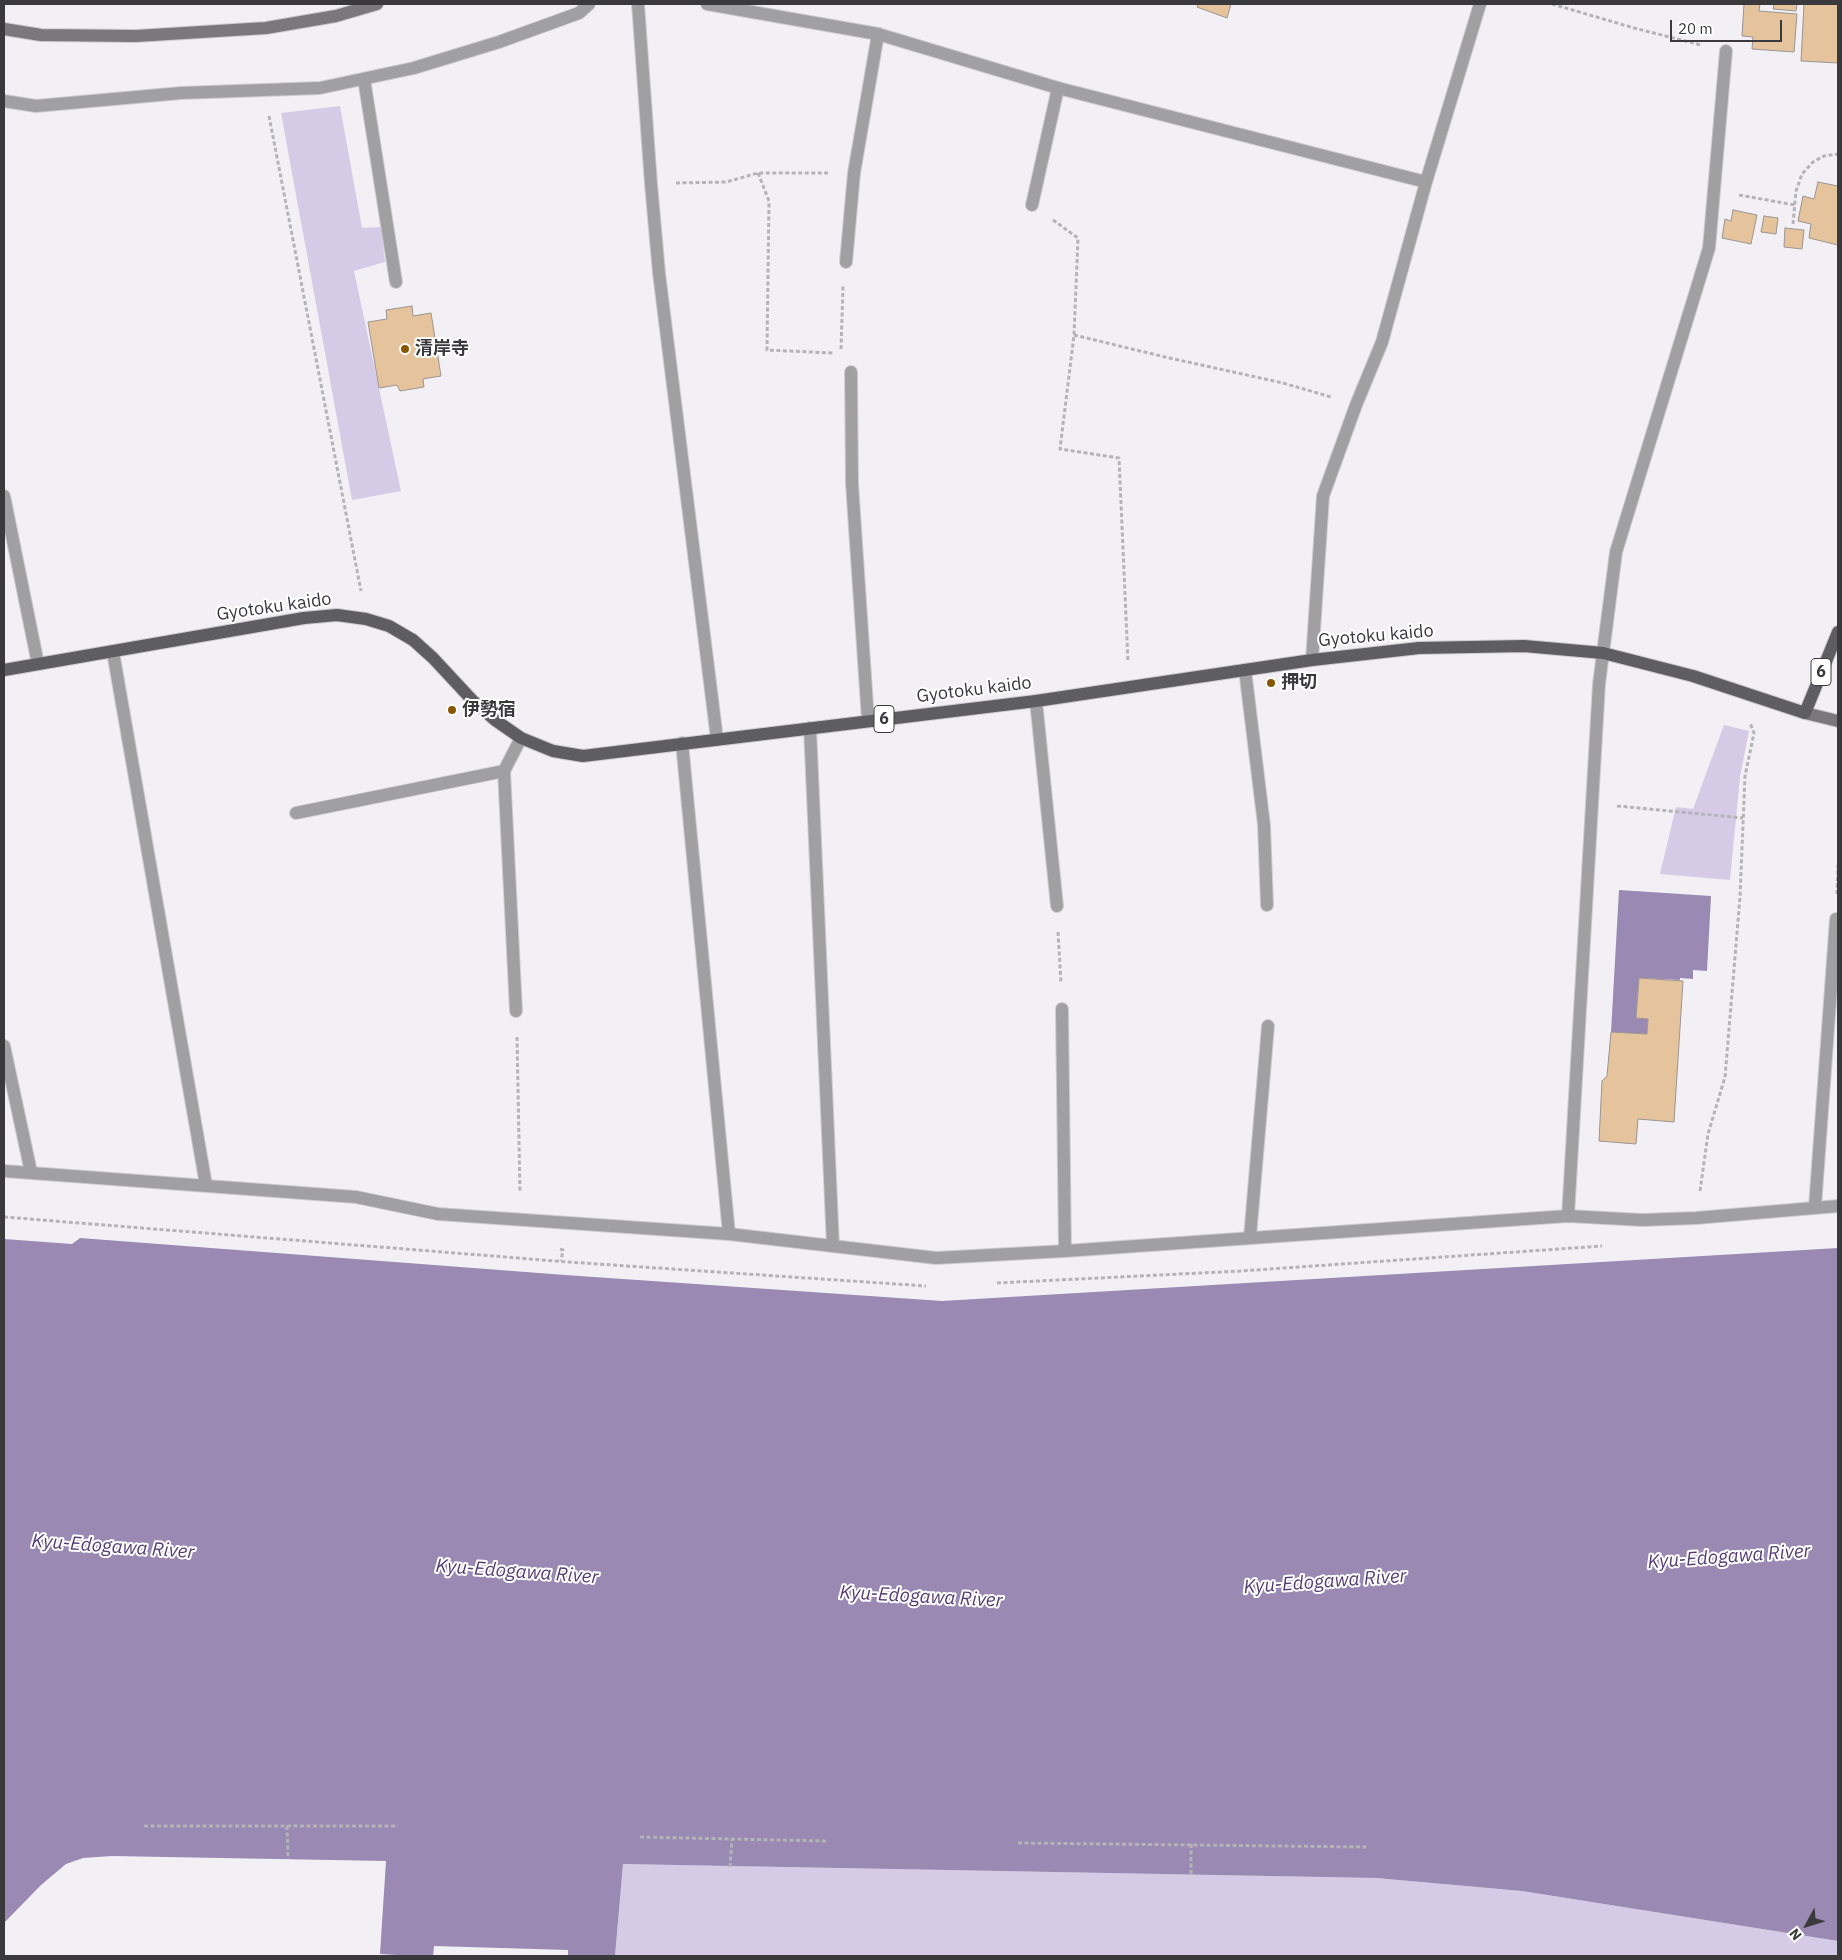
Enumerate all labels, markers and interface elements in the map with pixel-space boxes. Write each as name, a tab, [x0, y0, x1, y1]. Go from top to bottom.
scale bar	[1672, 10, 1784, 42]
text: 20 m	[1678, 19, 1713, 38]
place label: 清岸寺	[415, 338, 469, 360]
marker: 清岸寺	[399, 343, 411, 355]
street label: Gyotoku kaido	[215, 588, 333, 626]
street label: Gyotoku kaido	[1317, 620, 1435, 652]
road number: 6	[1811, 659, 1831, 686]
street label: Gyotoku kaido	[915, 672, 1033, 708]
place label: 押切	[1281, 672, 1317, 694]
marker: 押切	[1265, 677, 1277, 689]
place label: 伊勢宿	[462, 699, 516, 721]
marker: 伊勢宿	[446, 704, 458, 716]
road number: 6	[874, 706, 894, 732]
water label: Kyu-Edogawa River	[31, 1530, 195, 1564]
water label: Kyu-Edogawa River	[1647, 1540, 1811, 1574]
water label: Kyu-Edogawa River	[435, 1555, 599, 1589]
water label: Kyu-Edogawa River	[1243, 1565, 1407, 1599]
water label: Kyu-Edogawa River	[839, 1581, 1003, 1613]
north arrow	[1782, 1900, 1832, 1950]
text: N	[1785, 1925, 1806, 1944]

